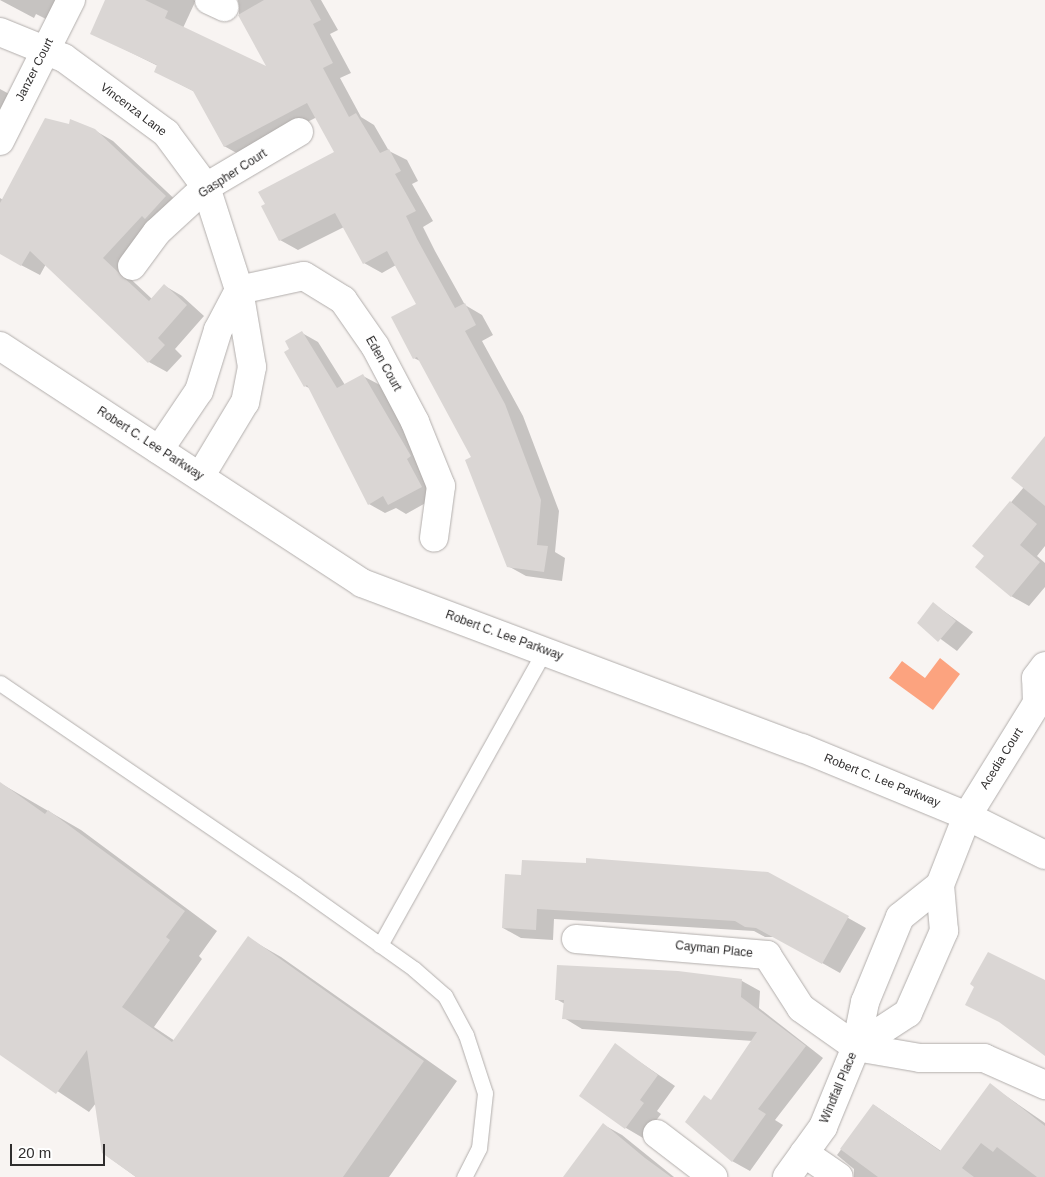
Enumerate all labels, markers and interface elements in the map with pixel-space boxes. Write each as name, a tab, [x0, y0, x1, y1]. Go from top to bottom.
street label: Janzer Court	[13, 36, 57, 104]
street label: Vincenza Lane	[97, 80, 169, 140]
street label: Gaspher Court	[196, 147, 270, 201]
street label: Eden Court	[362, 334, 404, 394]
street label: Robert C. Lee Parkway	[94, 404, 206, 484]
street label: Robert C. Lee Parkway	[443, 608, 565, 664]
street label: Acedia Court	[978, 726, 1026, 792]
street label: Robert C. Lee Parkway	[822, 751, 942, 811]
street label: Cayman Place	[674, 939, 754, 961]
street label: Windfall Place	[818, 1050, 860, 1126]
scale bar	[12, 1134, 108, 1166]
text: 20 m	[18, 1144, 51, 1161]

